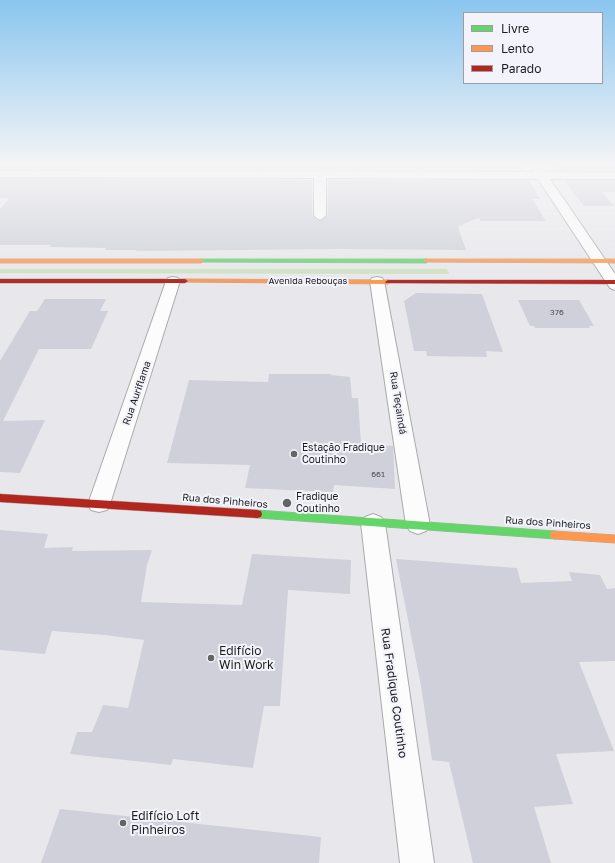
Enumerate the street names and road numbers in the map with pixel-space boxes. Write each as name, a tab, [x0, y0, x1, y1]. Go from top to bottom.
street label: Avenida Rebouças	[269, 276, 347, 286]
street label: Rua Auriflama	[120, 359, 154, 427]
street label: Rua Teçaindá	[387, 371, 409, 435]
street label: Rua dos Pinheiros	[182, 491, 268, 511]
street label: Rua dos Pinheiros	[505, 514, 591, 532]
street label: Rua Fradique Coutinho	[378, 627, 410, 759]

